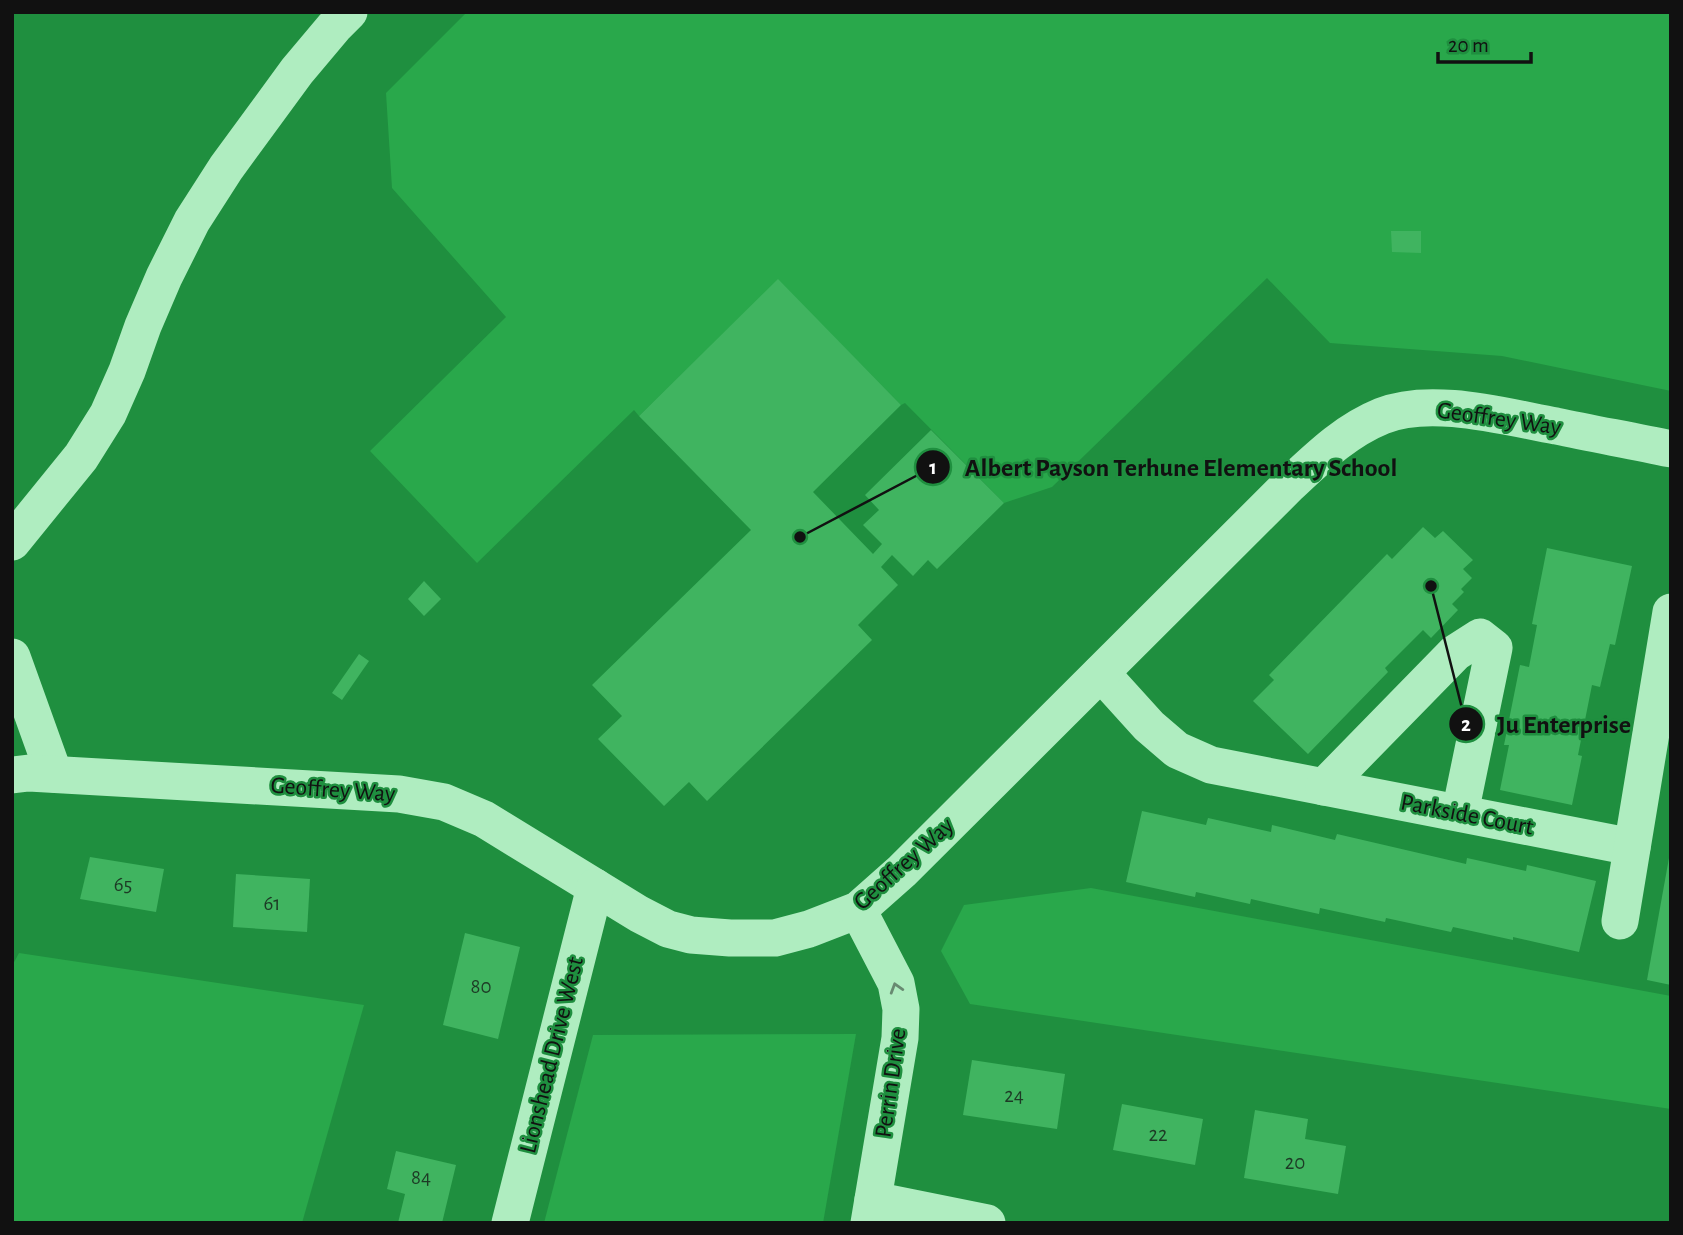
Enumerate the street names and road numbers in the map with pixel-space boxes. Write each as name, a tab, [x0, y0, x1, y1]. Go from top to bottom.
street label: Geoffrey Way	[1435, 398, 1563, 440]
street label: Geoffrey Way	[270, 774, 396, 806]
street label: Parkside Court	[1399, 790, 1536, 840]
street label: Geoffrey Way	[850, 813, 958, 915]
street label: Lionshead Drive West	[516, 954, 588, 1156]
street label: Perrin Drive	[871, 1027, 911, 1139]

